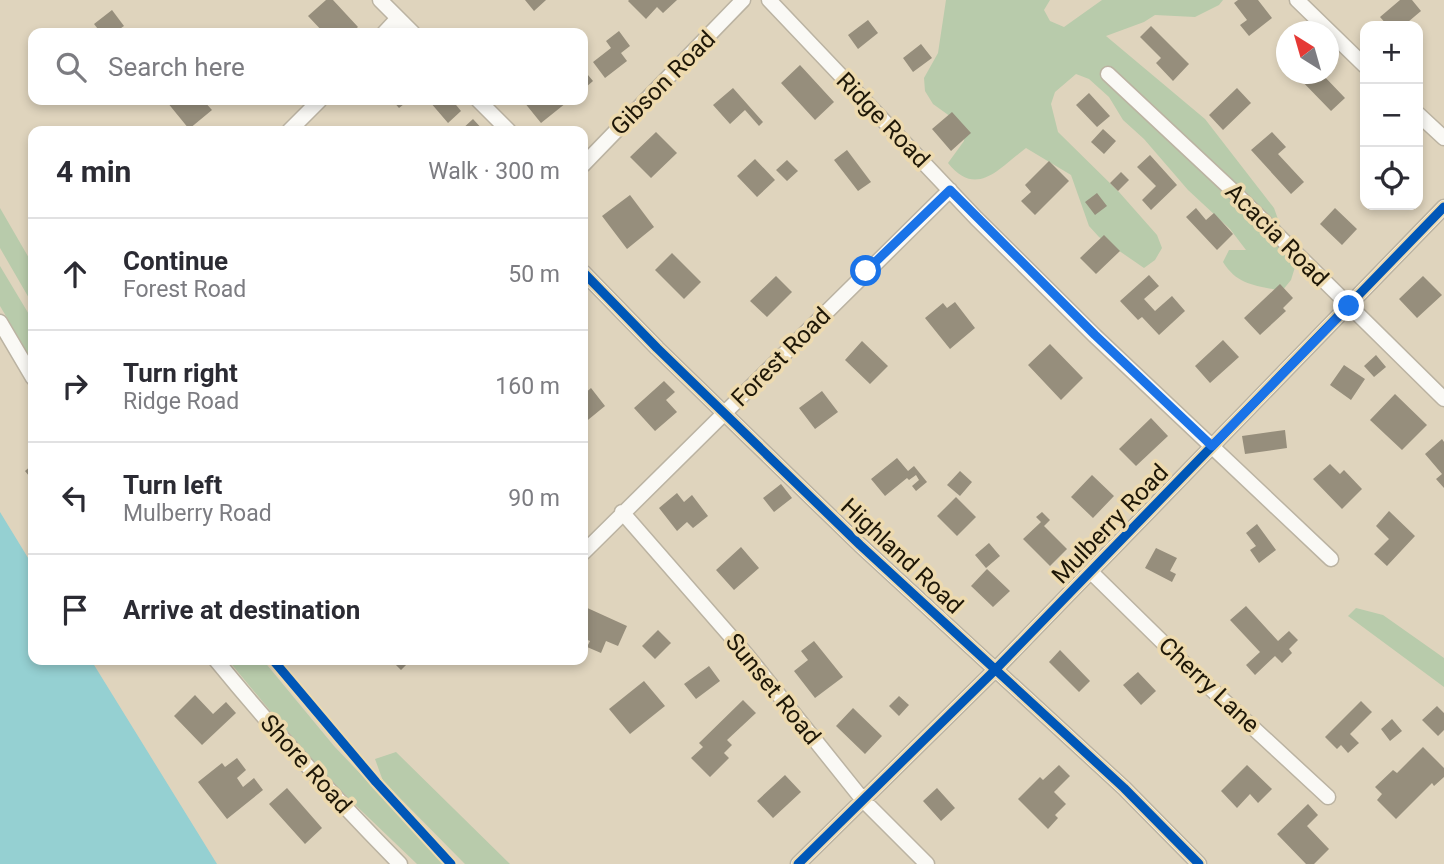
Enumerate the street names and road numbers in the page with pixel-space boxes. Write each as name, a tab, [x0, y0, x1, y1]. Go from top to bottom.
street label: Gibson Road	[605, 25, 721, 141]
street label: Ridge Road	[831, 67, 935, 173]
street label: Acacia Road	[1220, 178, 1334, 292]
street label: Forest Road	[726, 302, 836, 412]
street label: Mulberry Road	[1046, 458, 1174, 590]
street label: Highland Road	[835, 492, 969, 620]
street label: Sunset Road	[720, 628, 826, 750]
street label: Cherry Lane	[1153, 631, 1265, 739]
street label: Shore Road	[255, 709, 357, 819]

